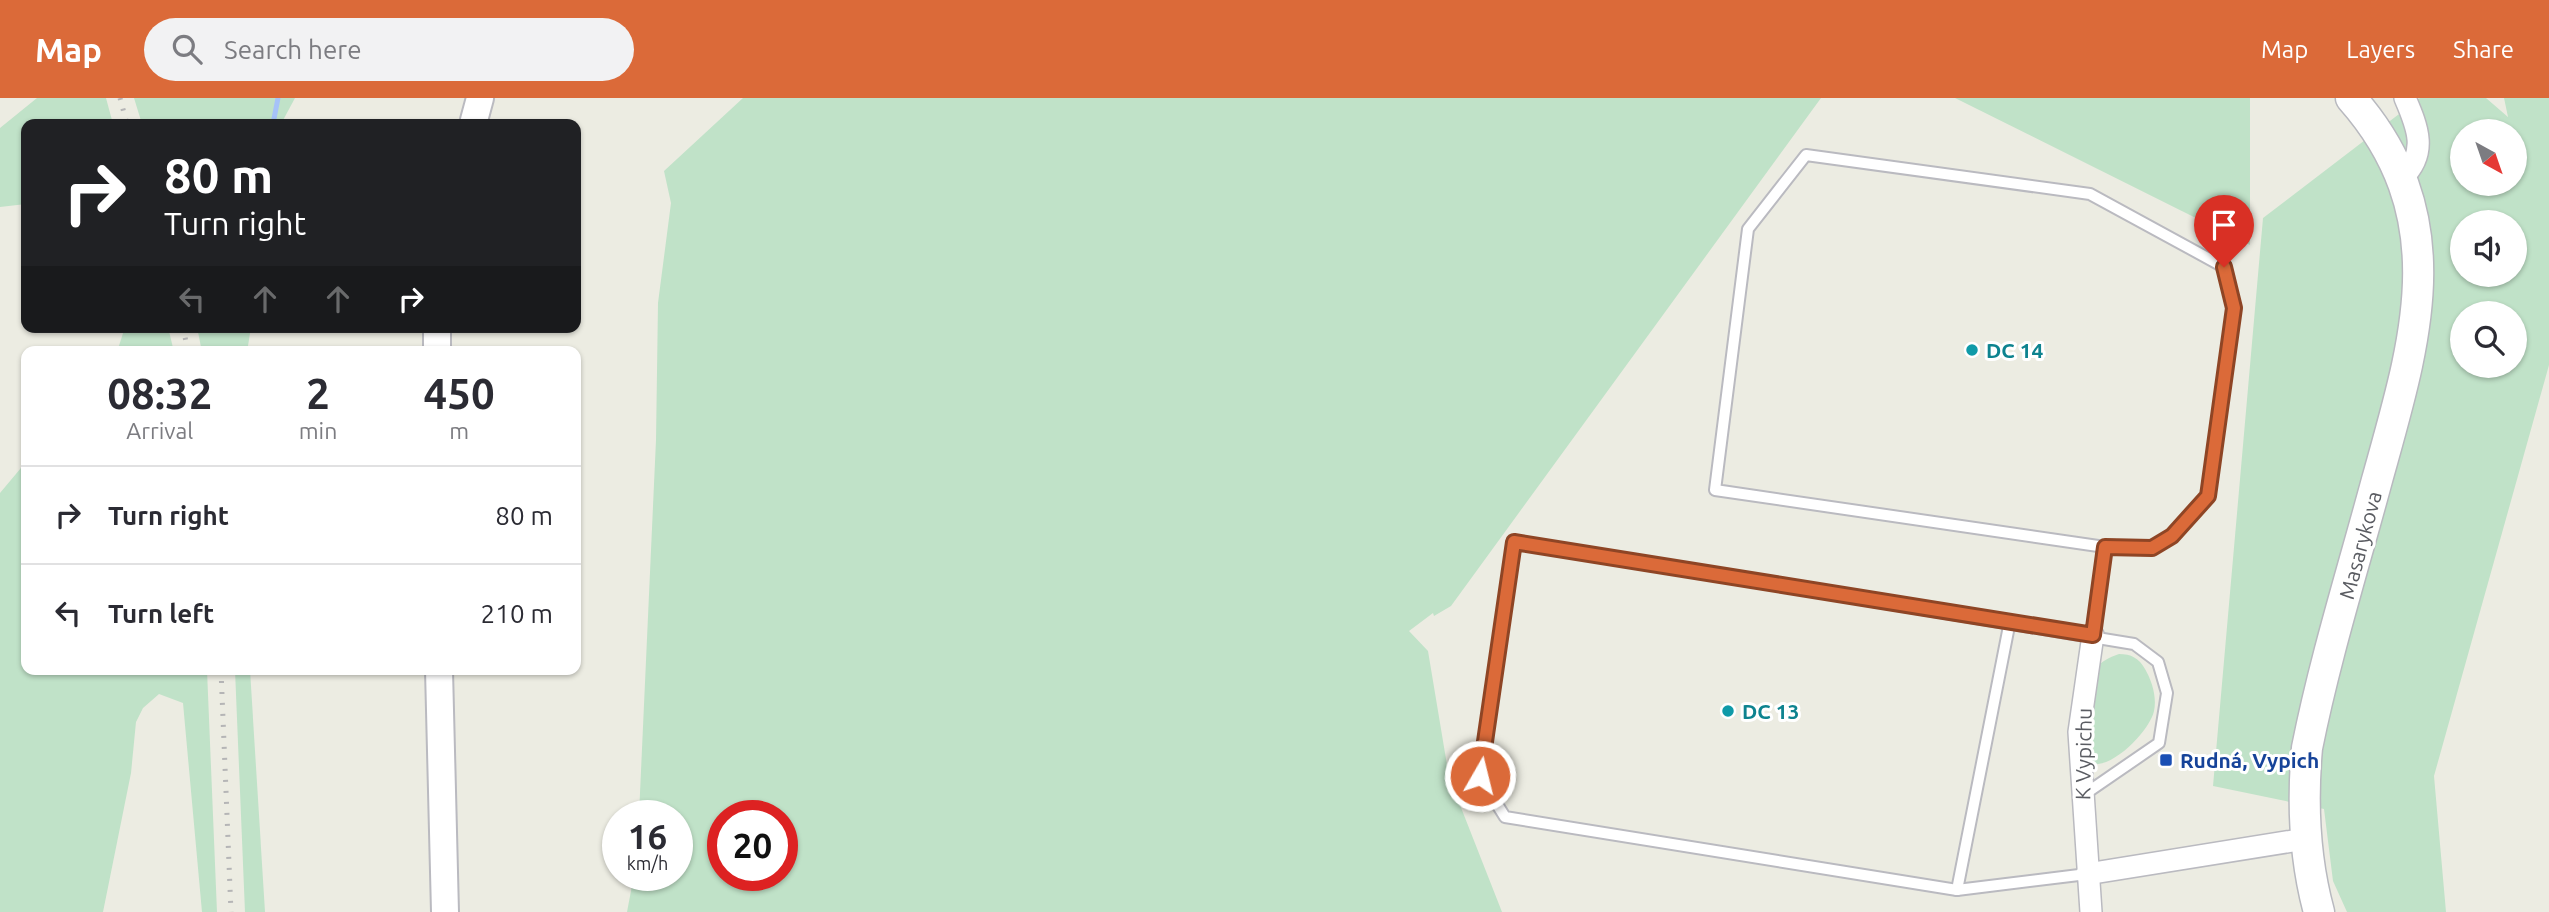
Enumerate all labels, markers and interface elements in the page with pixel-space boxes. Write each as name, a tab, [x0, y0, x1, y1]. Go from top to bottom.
search box	[144, 18, 634, 81]
icon: search	[168, 30, 206, 68]
text: Map	[35, 31, 102, 68]
text: Search here	[224, 35, 362, 64]
text: Map	[2261, 36, 2308, 63]
text: Layers	[2346, 36, 2415, 63]
text: Share	[2453, 36, 2514, 63]
north arrow	[2450, 119, 2527, 196]
map controls	[2450, 119, 2527, 378]
icon: right	[49, 147, 140, 238]
text: 80 m	[164, 147, 273, 202]
pin	[2194, 195, 2254, 267]
text: Turn right	[164, 205, 306, 241]
icon: arrive	[2205, 206, 2243, 244]
button: sound	[2450, 210, 2527, 287]
icon: left	[173, 280, 211, 318]
icon: ahead	[246, 280, 284, 318]
icon: ahead	[319, 280, 357, 318]
icon: right	[392, 280, 430, 318]
button: search	[2450, 301, 2527, 378]
place label: DC 14	[1986, 338, 2044, 362]
marker: DC 14	[1964, 342, 1980, 358]
text: 08:32	[107, 370, 212, 417]
text: 2	[306, 370, 330, 417]
text: 450	[424, 370, 495, 417]
text: Arrival	[126, 418, 193, 443]
text: min	[299, 418, 337, 443]
text: m	[449, 418, 469, 443]
street label: Masarykova	[2334, 488, 2386, 602]
icon: right	[49, 496, 87, 534]
text: Turn right	[108, 501, 229, 530]
text: 80 m	[495, 501, 553, 530]
icon: left	[49, 594, 87, 632]
text: Turn left	[108, 599, 214, 628]
text: 210 m	[481, 599, 553, 628]
place label: DC 13	[1742, 699, 1799, 723]
marker: DC 13	[1720, 703, 1736, 719]
street label: K Vypichu	[2070, 708, 2096, 800]
position arrow	[1443, 739, 1517, 813]
place label: Rudná, Vypich	[2180, 748, 2319, 772]
marker: Rudná, Vypich	[2158, 752, 2174, 768]
speed limit sign: 20	[707, 800, 798, 891]
text: 16	[628, 816, 667, 856]
text: km/h	[627, 853, 668, 873]

